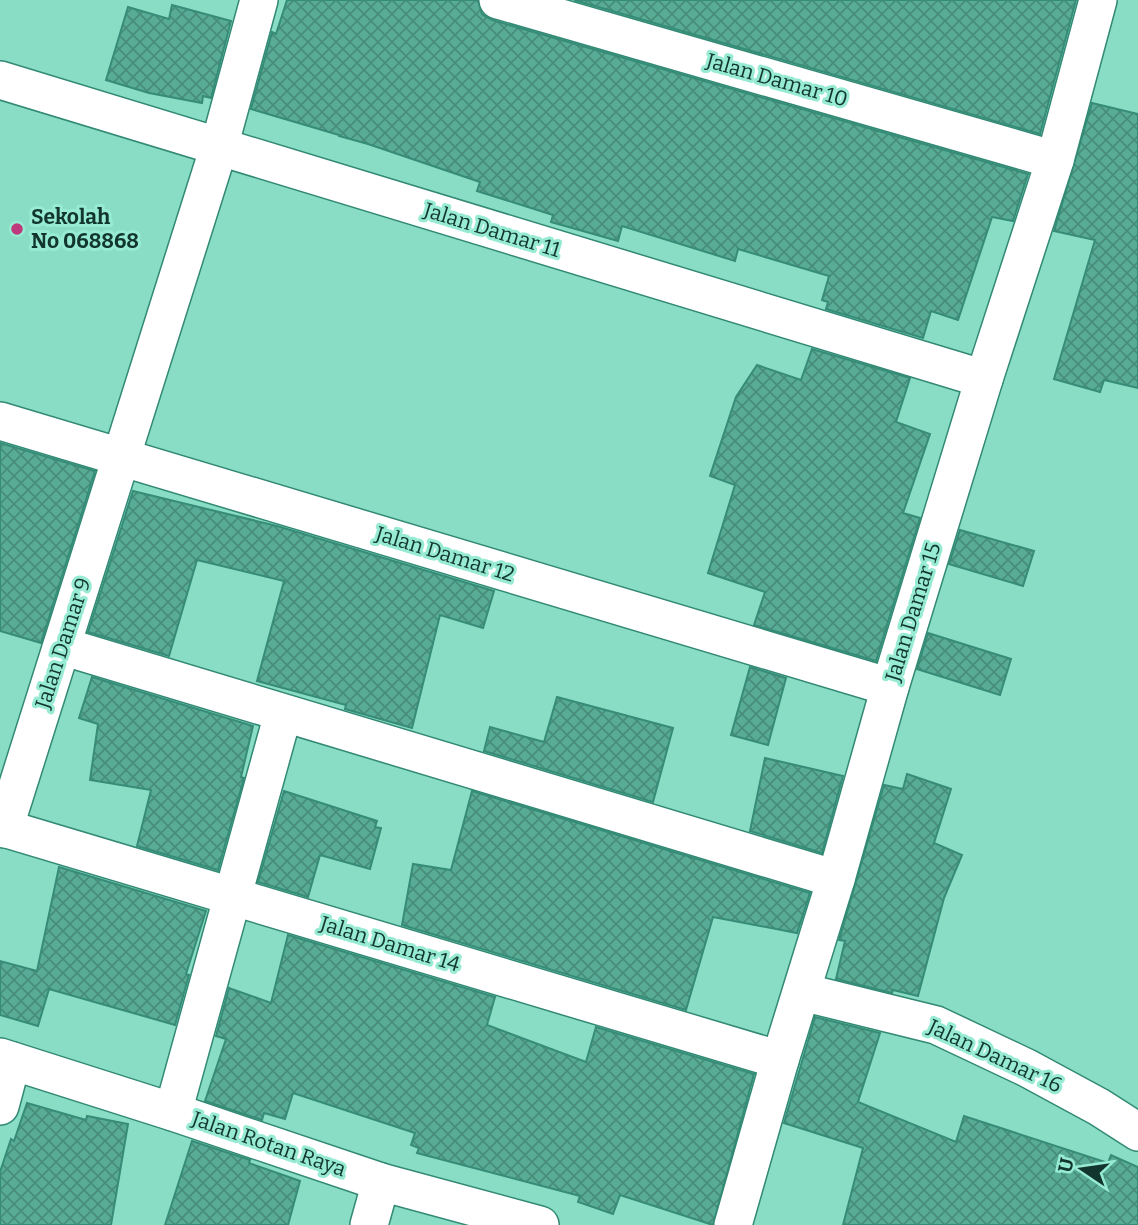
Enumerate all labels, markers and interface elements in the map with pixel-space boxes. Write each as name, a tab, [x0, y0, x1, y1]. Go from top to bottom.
street label: Jalan Damar 10	[702, 47, 851, 113]
street label: Jalan Damar 11	[420, 197, 564, 263]
place label: Sekolah No 068868	[31, 204, 139, 254]
marker: Sekolah No 068868	[9, 221, 25, 237]
street label: Jalan Damar 12	[371, 520, 518, 587]
street label: Jalan Damar 15	[879, 540, 946, 685]
street label: Jalan Damar 9	[29, 574, 96, 713]
street label: Jalan Damar 14	[316, 910, 463, 978]
street label: Jalan Damar 16	[923, 1013, 1066, 1098]
street label: Jalan Rotan Raya	[188, 1105, 350, 1183]
north arrow	[1047, 1134, 1117, 1204]
text: U	[1053, 1156, 1079, 1175]

